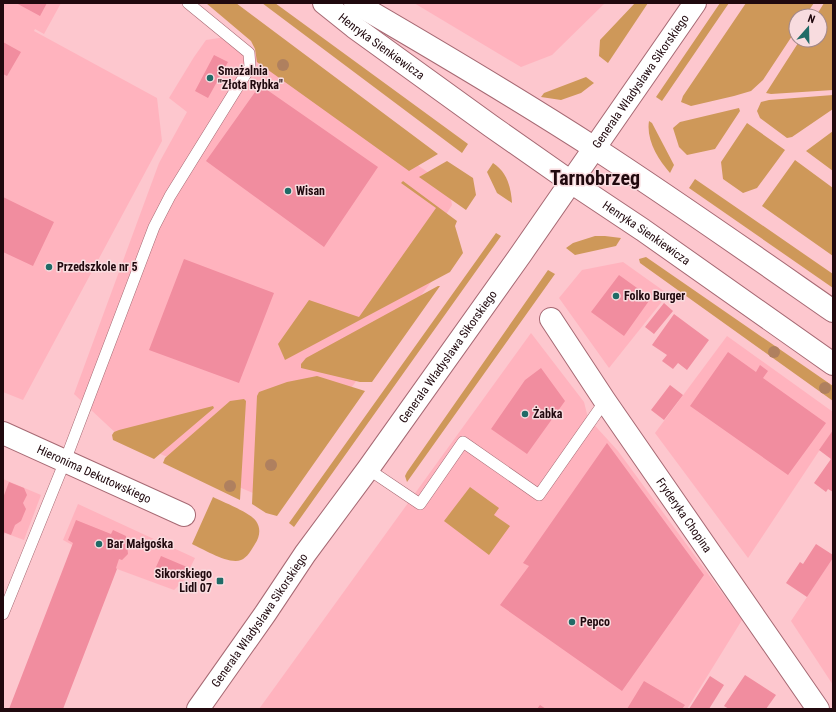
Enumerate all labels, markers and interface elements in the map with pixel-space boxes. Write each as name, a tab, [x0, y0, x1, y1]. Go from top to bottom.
north arrow	[788, 8, 828, 48]
street label: Henryka Sienkiewicza	[336, 10, 427, 83]
street label: Generała Władysława Sikorskiego	[589, 12, 692, 151]
text: N	[806, 12, 817, 26]
place label: Smażalnia "Złota Rybka"	[218, 64, 283, 92]
marker: Smażalnia "Złota Rybka"	[205, 73, 215, 83]
district label: Tarnobrzeg	[550, 166, 640, 190]
place label: Wisan	[296, 184, 325, 198]
marker: Wisan	[283, 186, 293, 196]
street label: Henryka Sienkiewicza	[600, 198, 693, 268]
place label: Przedszkole nr 5	[57, 260, 138, 274]
marker: Przedszkole nr 5	[44, 262, 54, 272]
street label: Generała Władysława Sikorskiego	[396, 288, 500, 426]
place label: Folko Burger	[624, 289, 685, 303]
marker: Folko Burger	[611, 291, 621, 301]
place label: Żabka	[533, 406, 563, 421]
marker: Żabka	[520, 409, 530, 419]
street label: Hieronima Dekutowskiego	[35, 442, 153, 506]
street label: Fryderyka Chopina	[653, 475, 715, 555]
place label: Bar Małgośka	[107, 537, 174, 551]
marker: Bar Małgośka	[94, 539, 104, 549]
street label: Generała Władysława Sikorskiego	[209, 551, 311, 690]
place label: Sikorskiego Lidl 07	[155, 567, 212, 595]
marker: Sikorskiego Lidl 07	[215, 576, 225, 586]
place label: Pepco	[580, 615, 610, 629]
marker: Pepco	[567, 617, 577, 627]

